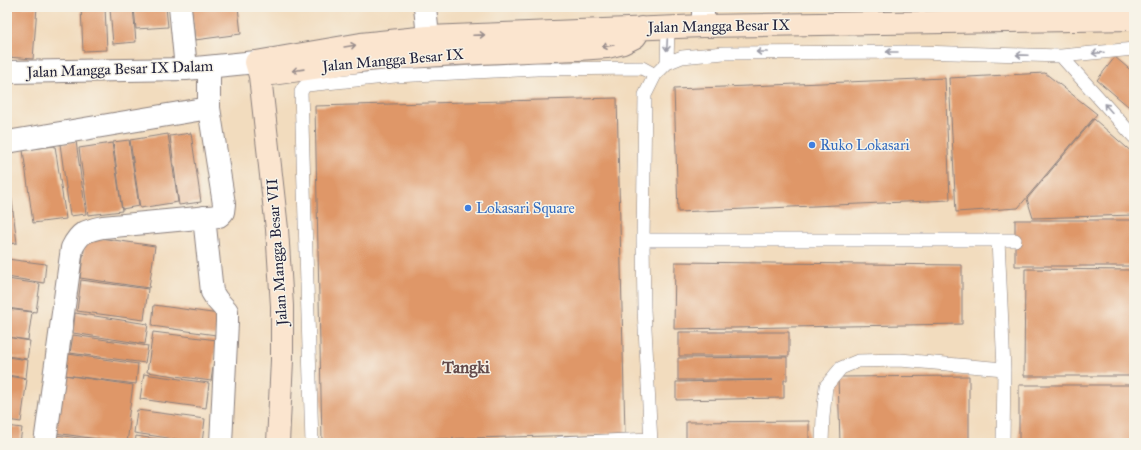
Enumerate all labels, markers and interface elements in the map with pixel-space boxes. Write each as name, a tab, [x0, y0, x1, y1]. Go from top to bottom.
street label: Jalan Mangga Besar IX	[646, 16, 791, 37]
one-way arrow	[472, 31, 485, 38]
one-way arrow	[664, 38, 671, 51]
one-way arrow	[343, 42, 356, 50]
one-way arrow	[602, 43, 615, 51]
street label: Jalan Mangga Besar IX	[319, 45, 465, 76]
one-way arrow	[886, 48, 899, 56]
one-way arrow	[756, 49, 769, 56]
one-way arrow	[1092, 49, 1105, 57]
one-way arrow	[1016, 51, 1029, 59]
street label: Jalan Mangga Besar IX Dalam	[24, 57, 214, 82]
one-way arrow	[292, 66, 305, 74]
one-way arrow	[1103, 103, 1113, 113]
place label: Ruko Lokasari	[820, 136, 910, 154]
marker: Ruko Lokasari	[807, 140, 817, 150]
street label: Jalan Mangga Besar VII	[263, 178, 292, 328]
place label: Lokasari Square	[476, 199, 575, 218]
marker: Lokasari Square	[463, 203, 473, 213]
district label: Tangki	[441, 357, 490, 378]

